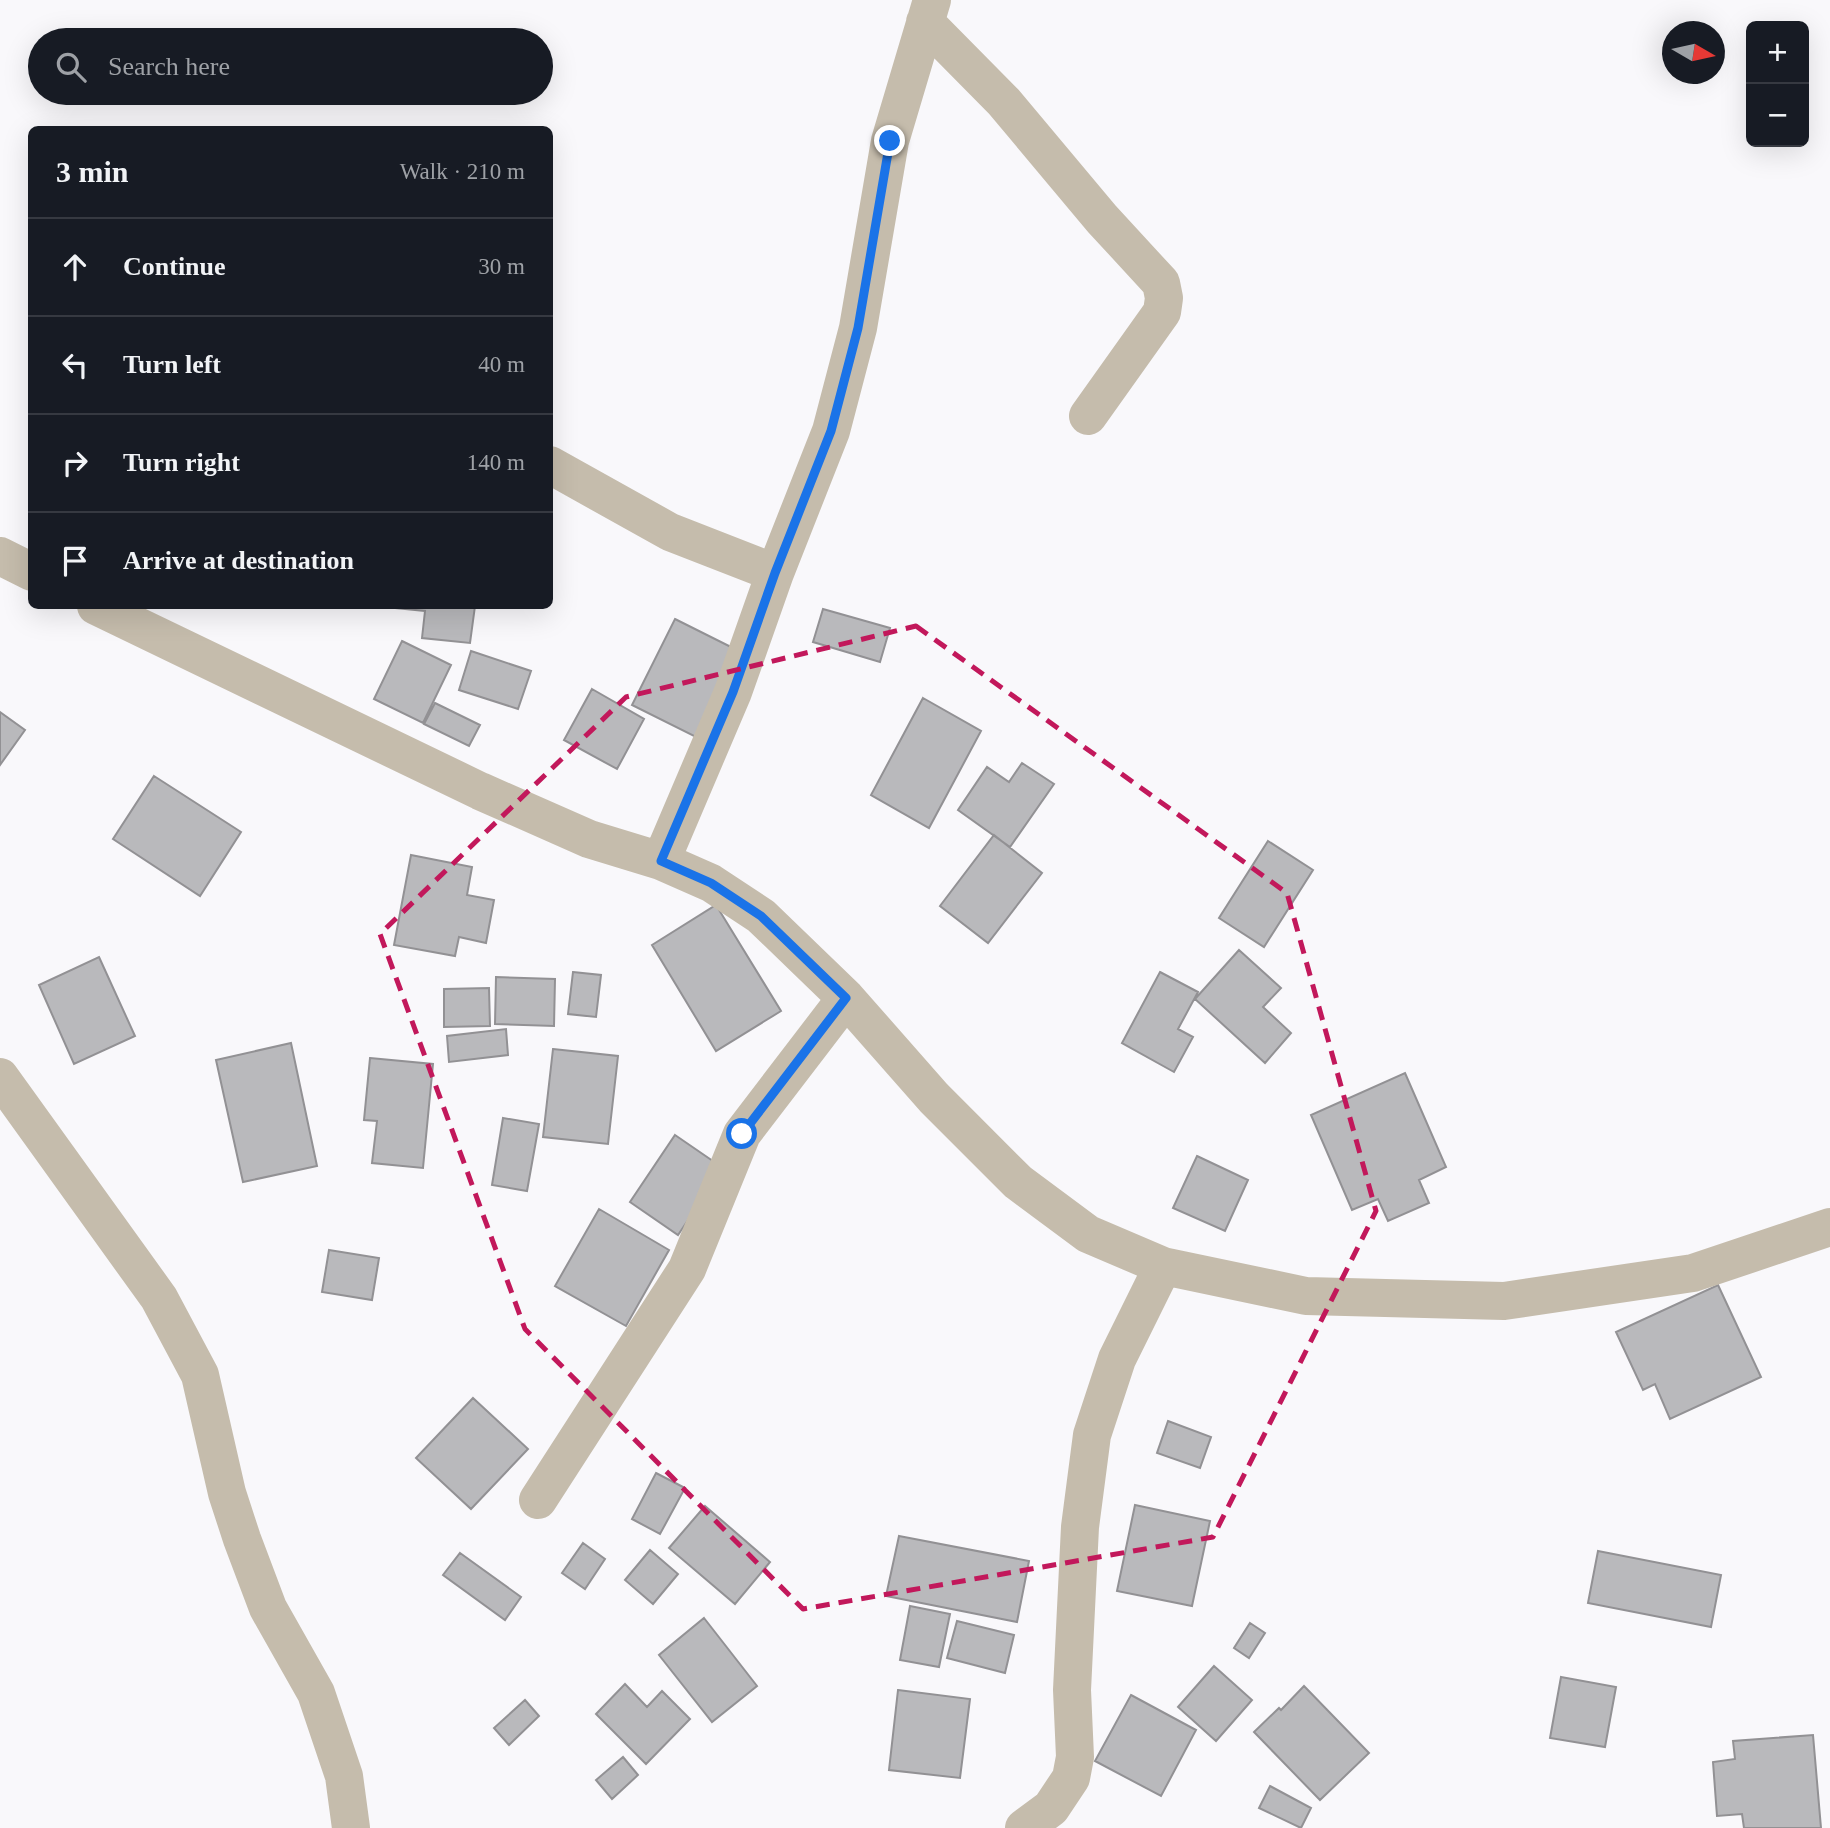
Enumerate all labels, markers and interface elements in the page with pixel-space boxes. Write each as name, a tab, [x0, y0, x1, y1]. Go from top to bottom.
north arrow	[1662, 21, 1725, 84]
map controls	[1746, 21, 1809, 147]
button: +	[1746, 21, 1809, 84]
search box	[28, 28, 553, 105]
icon: search	[52, 48, 90, 86]
text: Search here	[108, 52, 230, 81]
button: −	[1746, 84, 1809, 147]
route end	[874, 125, 905, 156]
text: 3 min	[56, 155, 129, 188]
text: Walk · 210 m	[400, 159, 525, 184]
icon: ahead	[56, 248, 94, 286]
text: Continue	[123, 252, 226, 281]
text: 30 m	[478, 254, 525, 279]
icon: left	[56, 346, 94, 384]
text: Turn left	[123, 350, 221, 379]
text: 40 m	[478, 352, 525, 377]
icon: right	[56, 444, 94, 482]
text: Turn right	[123, 448, 240, 477]
text: 140 m	[467, 450, 525, 475]
icon: arrive	[56, 542, 94, 580]
text: Arrive at destination	[123, 546, 354, 575]
route start	[726, 1118, 757, 1149]

